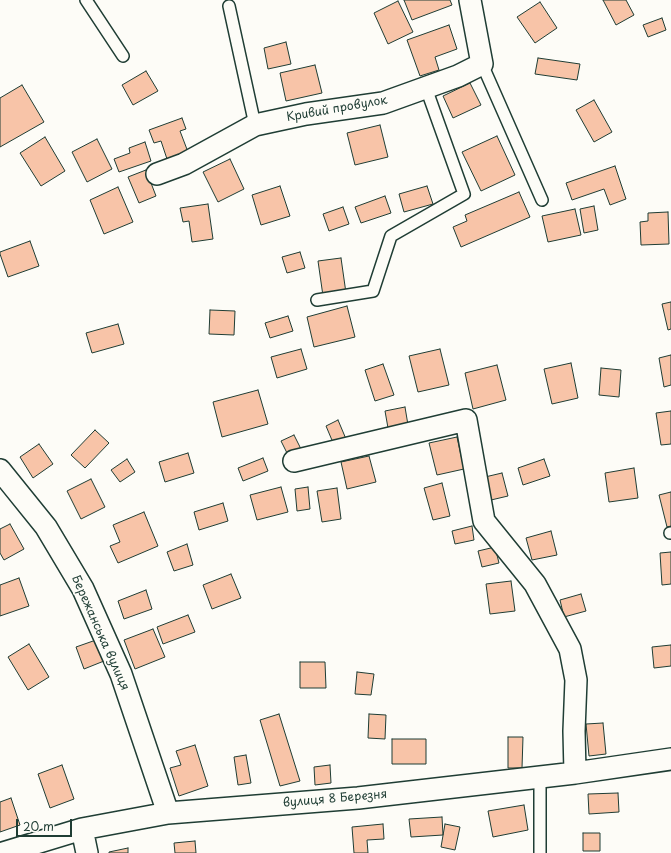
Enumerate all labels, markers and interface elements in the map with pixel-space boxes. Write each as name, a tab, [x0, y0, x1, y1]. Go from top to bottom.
street label: Кривий провулок	[286, 93, 388, 125]
street label: Бережанська вулиця	[68, 573, 132, 693]
street label: вулиця 8 Березня	[282, 787, 388, 811]
scale bar	[18, 811, 74, 837]
text: 20 m	[23, 817, 54, 835]

